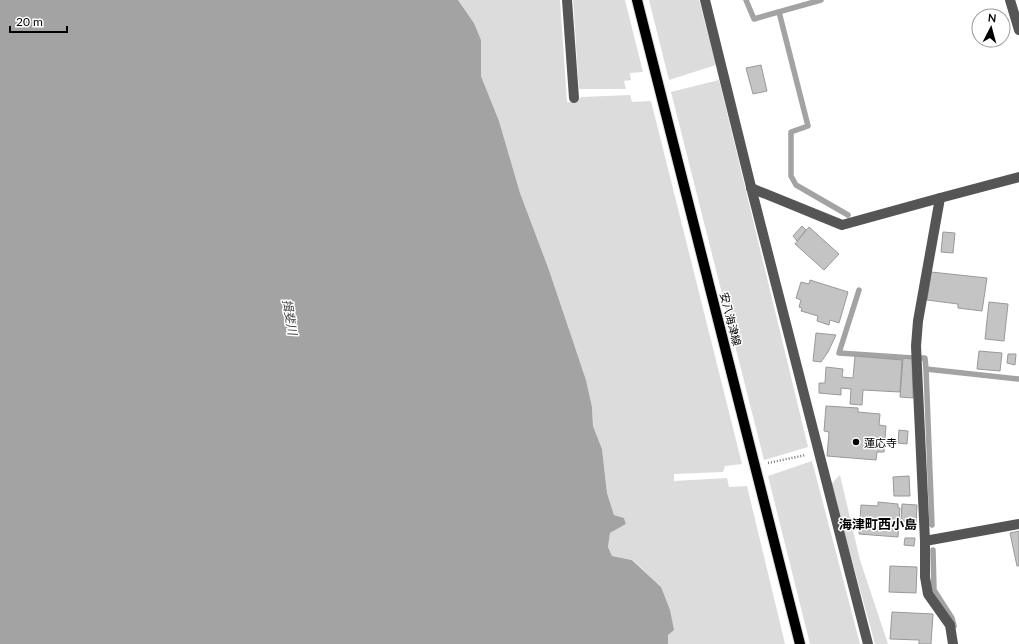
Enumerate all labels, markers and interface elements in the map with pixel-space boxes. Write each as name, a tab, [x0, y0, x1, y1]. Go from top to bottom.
scale bar	[10, 8, 67, 34]
north arrow	[971, 8, 1011, 48]
text: N	[987, 11, 997, 24]
text: 20 m	[16, 14, 43, 29]
street label: 安八海津線	[718, 291, 744, 347]
water label: 揖斐川	[279, 298, 301, 338]
place label: 蓮応寺	[864, 436, 897, 449]
marker: 蓮応寺	[851, 437, 861, 447]
district label: 海津町西小島	[839, 516, 917, 532]

